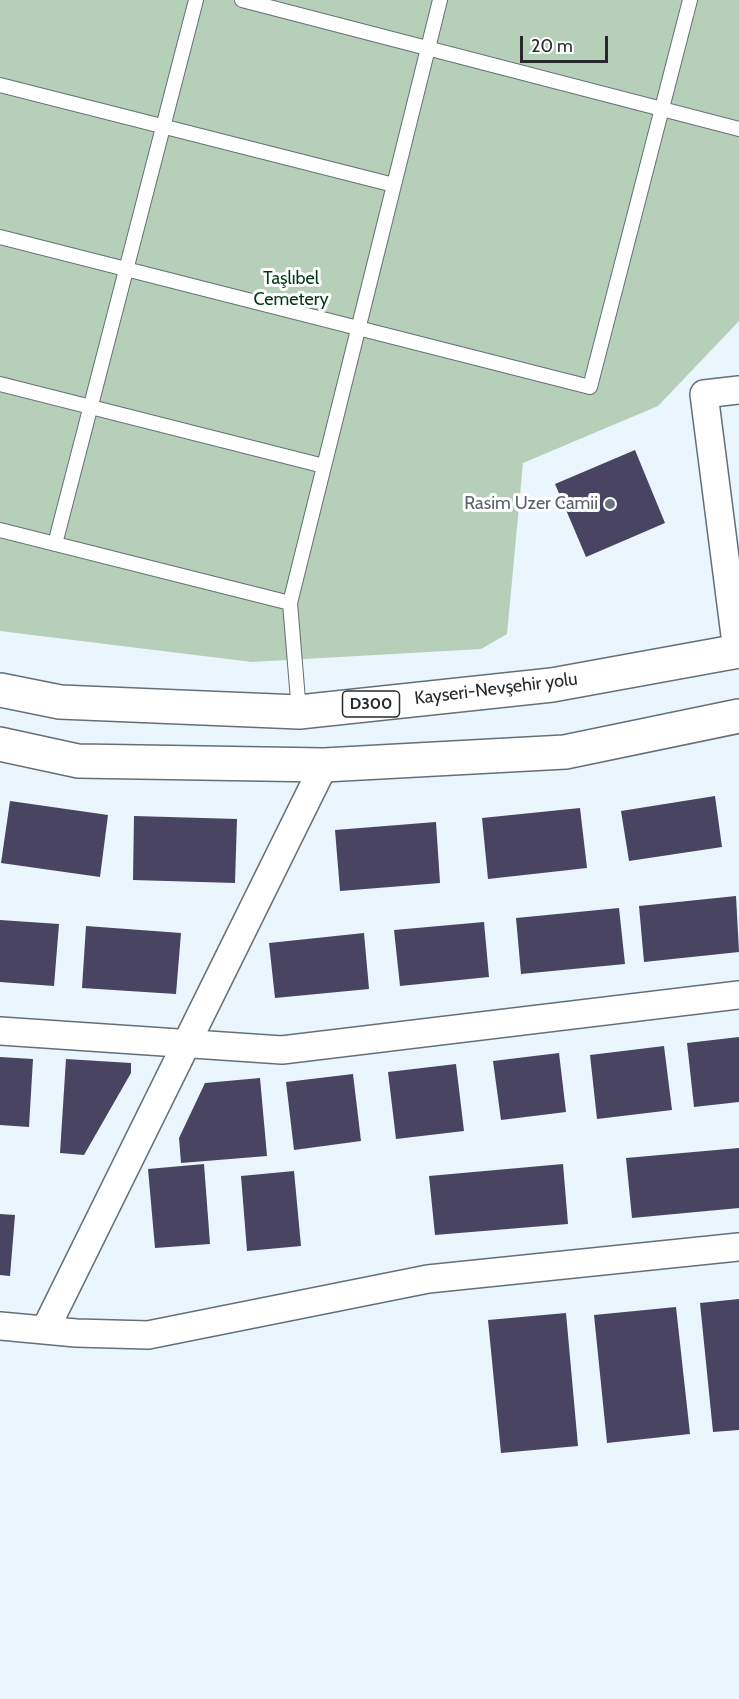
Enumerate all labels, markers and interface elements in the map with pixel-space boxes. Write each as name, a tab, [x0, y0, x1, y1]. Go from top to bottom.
scale bar	[523, 24, 612, 62]
text: 20 m	[531, 35, 573, 57]
park label: Taşlıbel Cemetery	[253, 268, 329, 310]
place label: Rasim Uzer Camii	[464, 493, 598, 515]
marker: Rasim Uzer Camii	[603, 497, 617, 511]
street label: Kayseri-Nevşehir yolu	[413, 668, 579, 710]
road number: D300	[342, 691, 400, 717]

